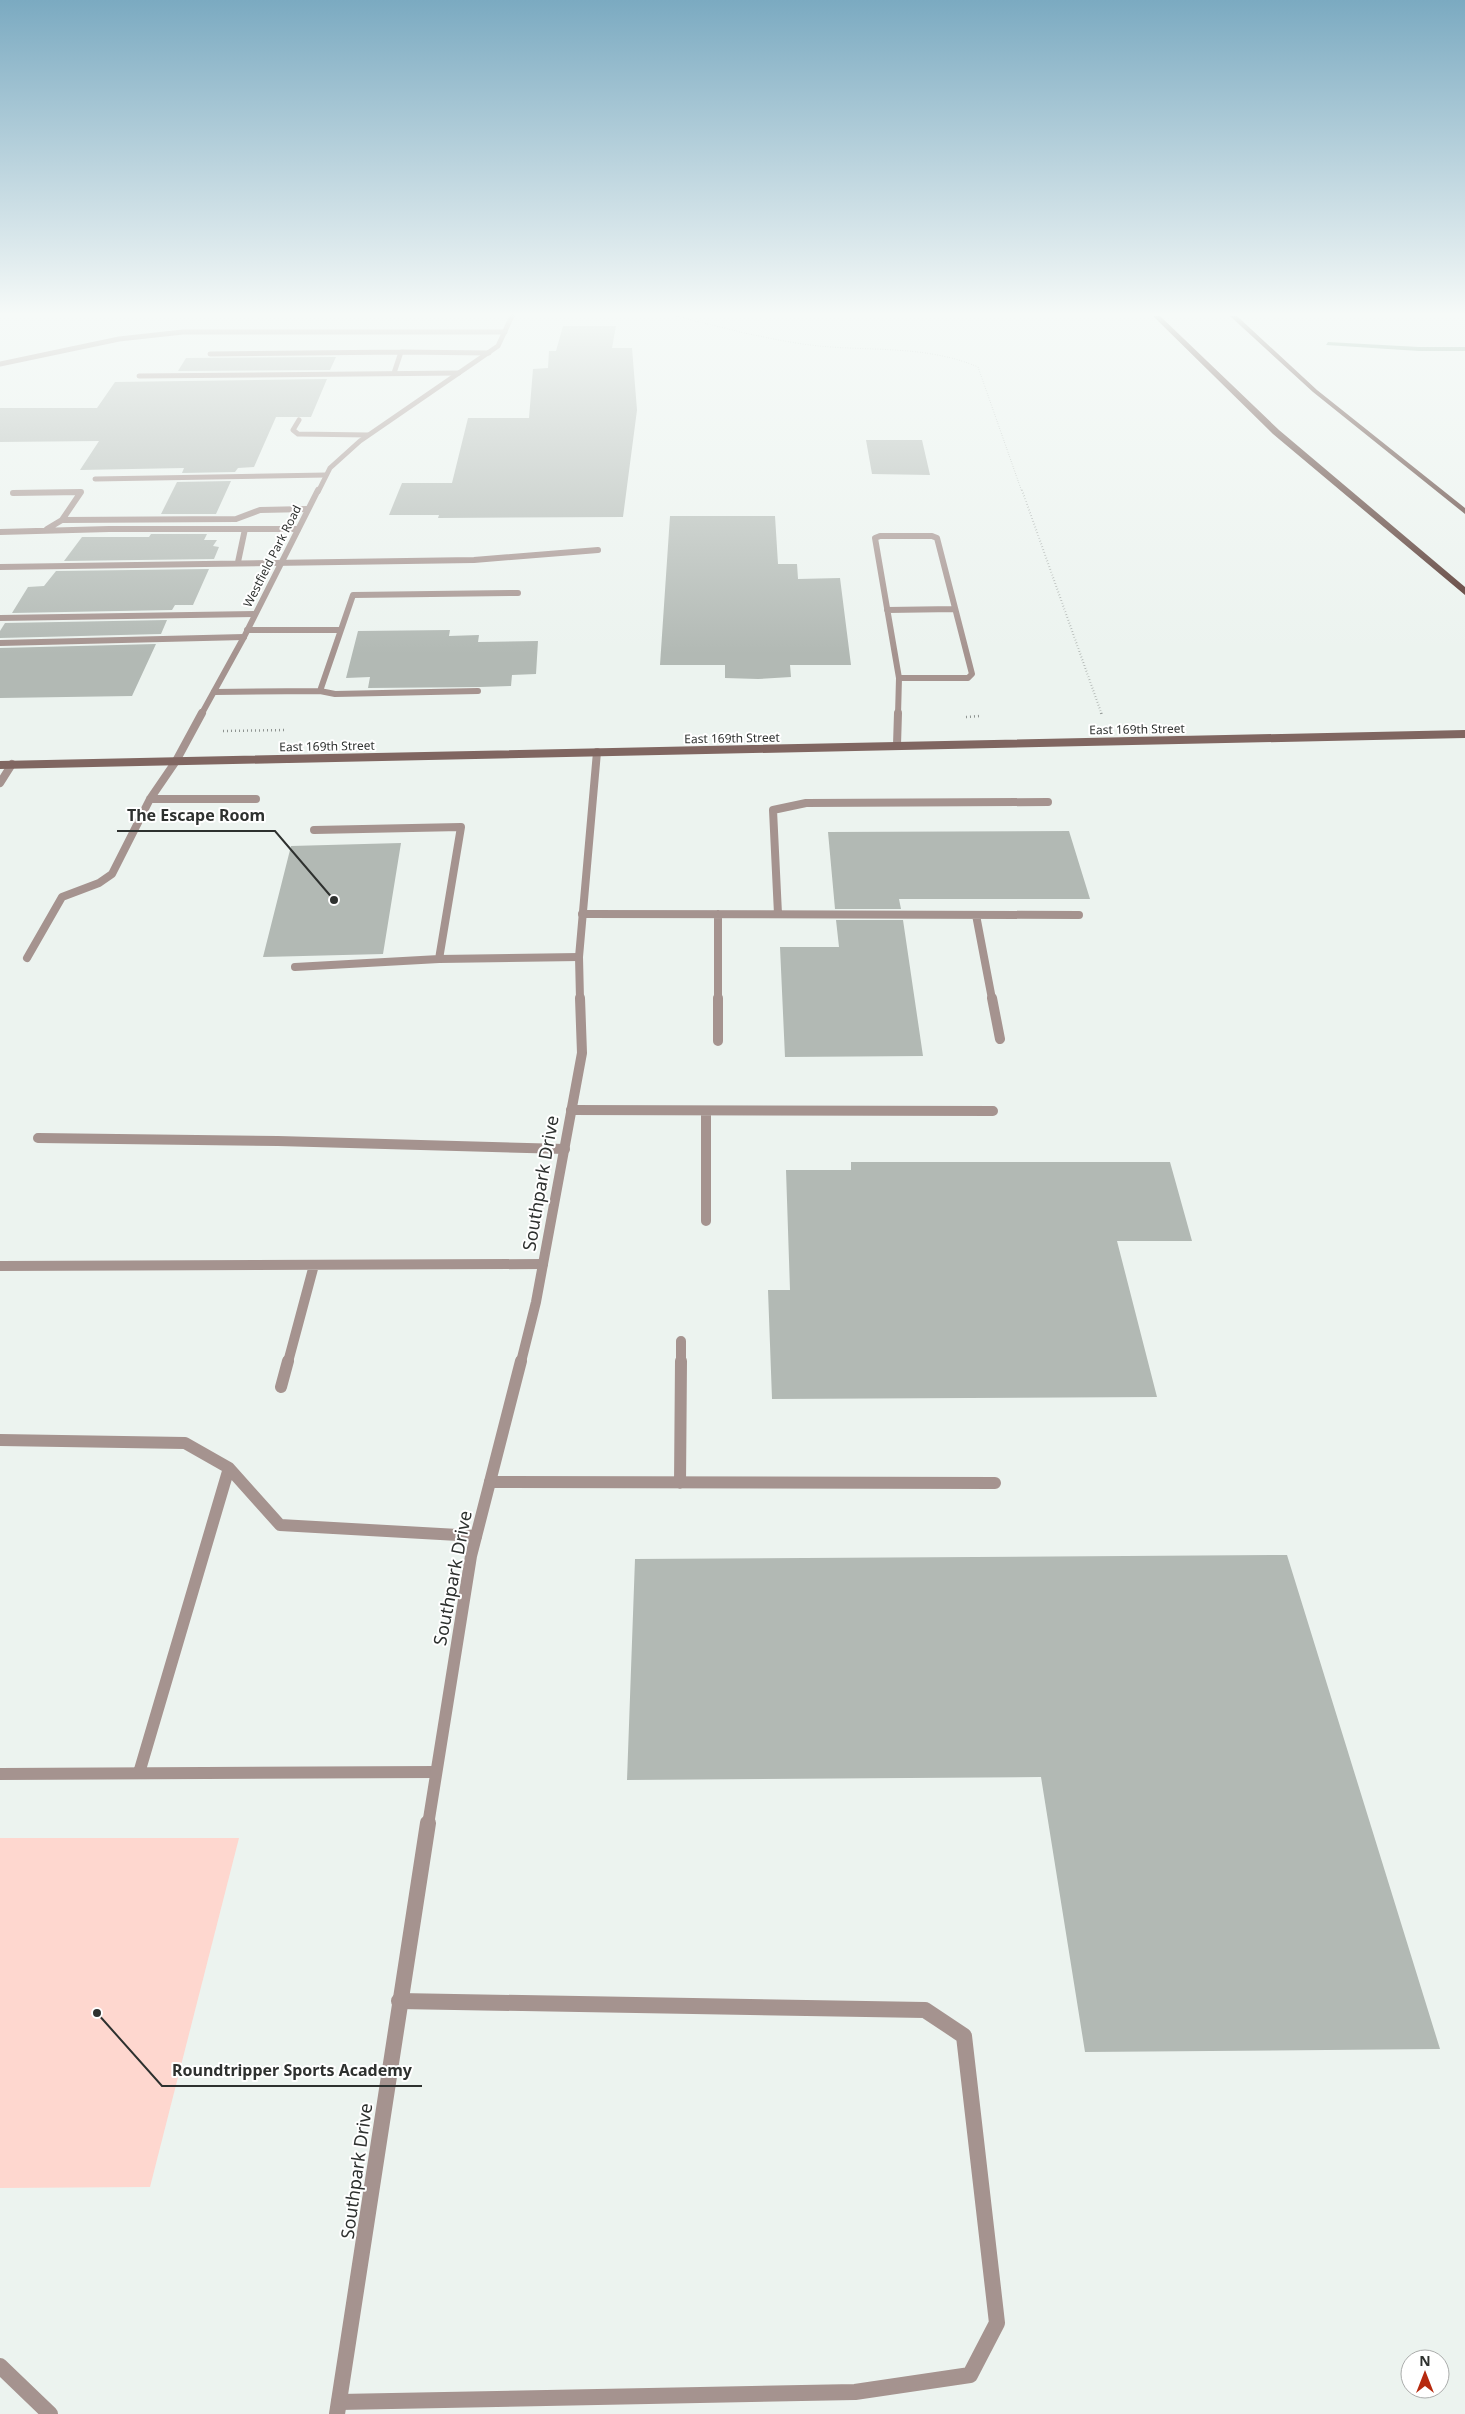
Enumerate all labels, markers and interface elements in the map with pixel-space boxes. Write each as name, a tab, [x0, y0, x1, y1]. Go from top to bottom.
street label: Westfield Park Road	[239, 502, 305, 610]
street label: East 169th Street	[1089, 720, 1186, 738]
street label: East 169th Street	[684, 729, 781, 747]
street label: East 169th Street	[279, 737, 376, 755]
callout: The Escape Room	[117, 800, 275, 831]
text: The Escape Room	[127, 804, 265, 826]
street label: Southpark Drive	[516, 1113, 564, 1253]
street label: Southpark Drive	[427, 1508, 477, 1648]
callout: Roundtripper Sports Academy	[162, 2055, 422, 2086]
text: Roundtripper Sports Academy	[172, 2059, 413, 2081]
street label: Southpark Drive	[335, 2102, 377, 2240]
north arrow	[1400, 2349, 1450, 2399]
text: N	[1419, 2351, 1431, 2370]

